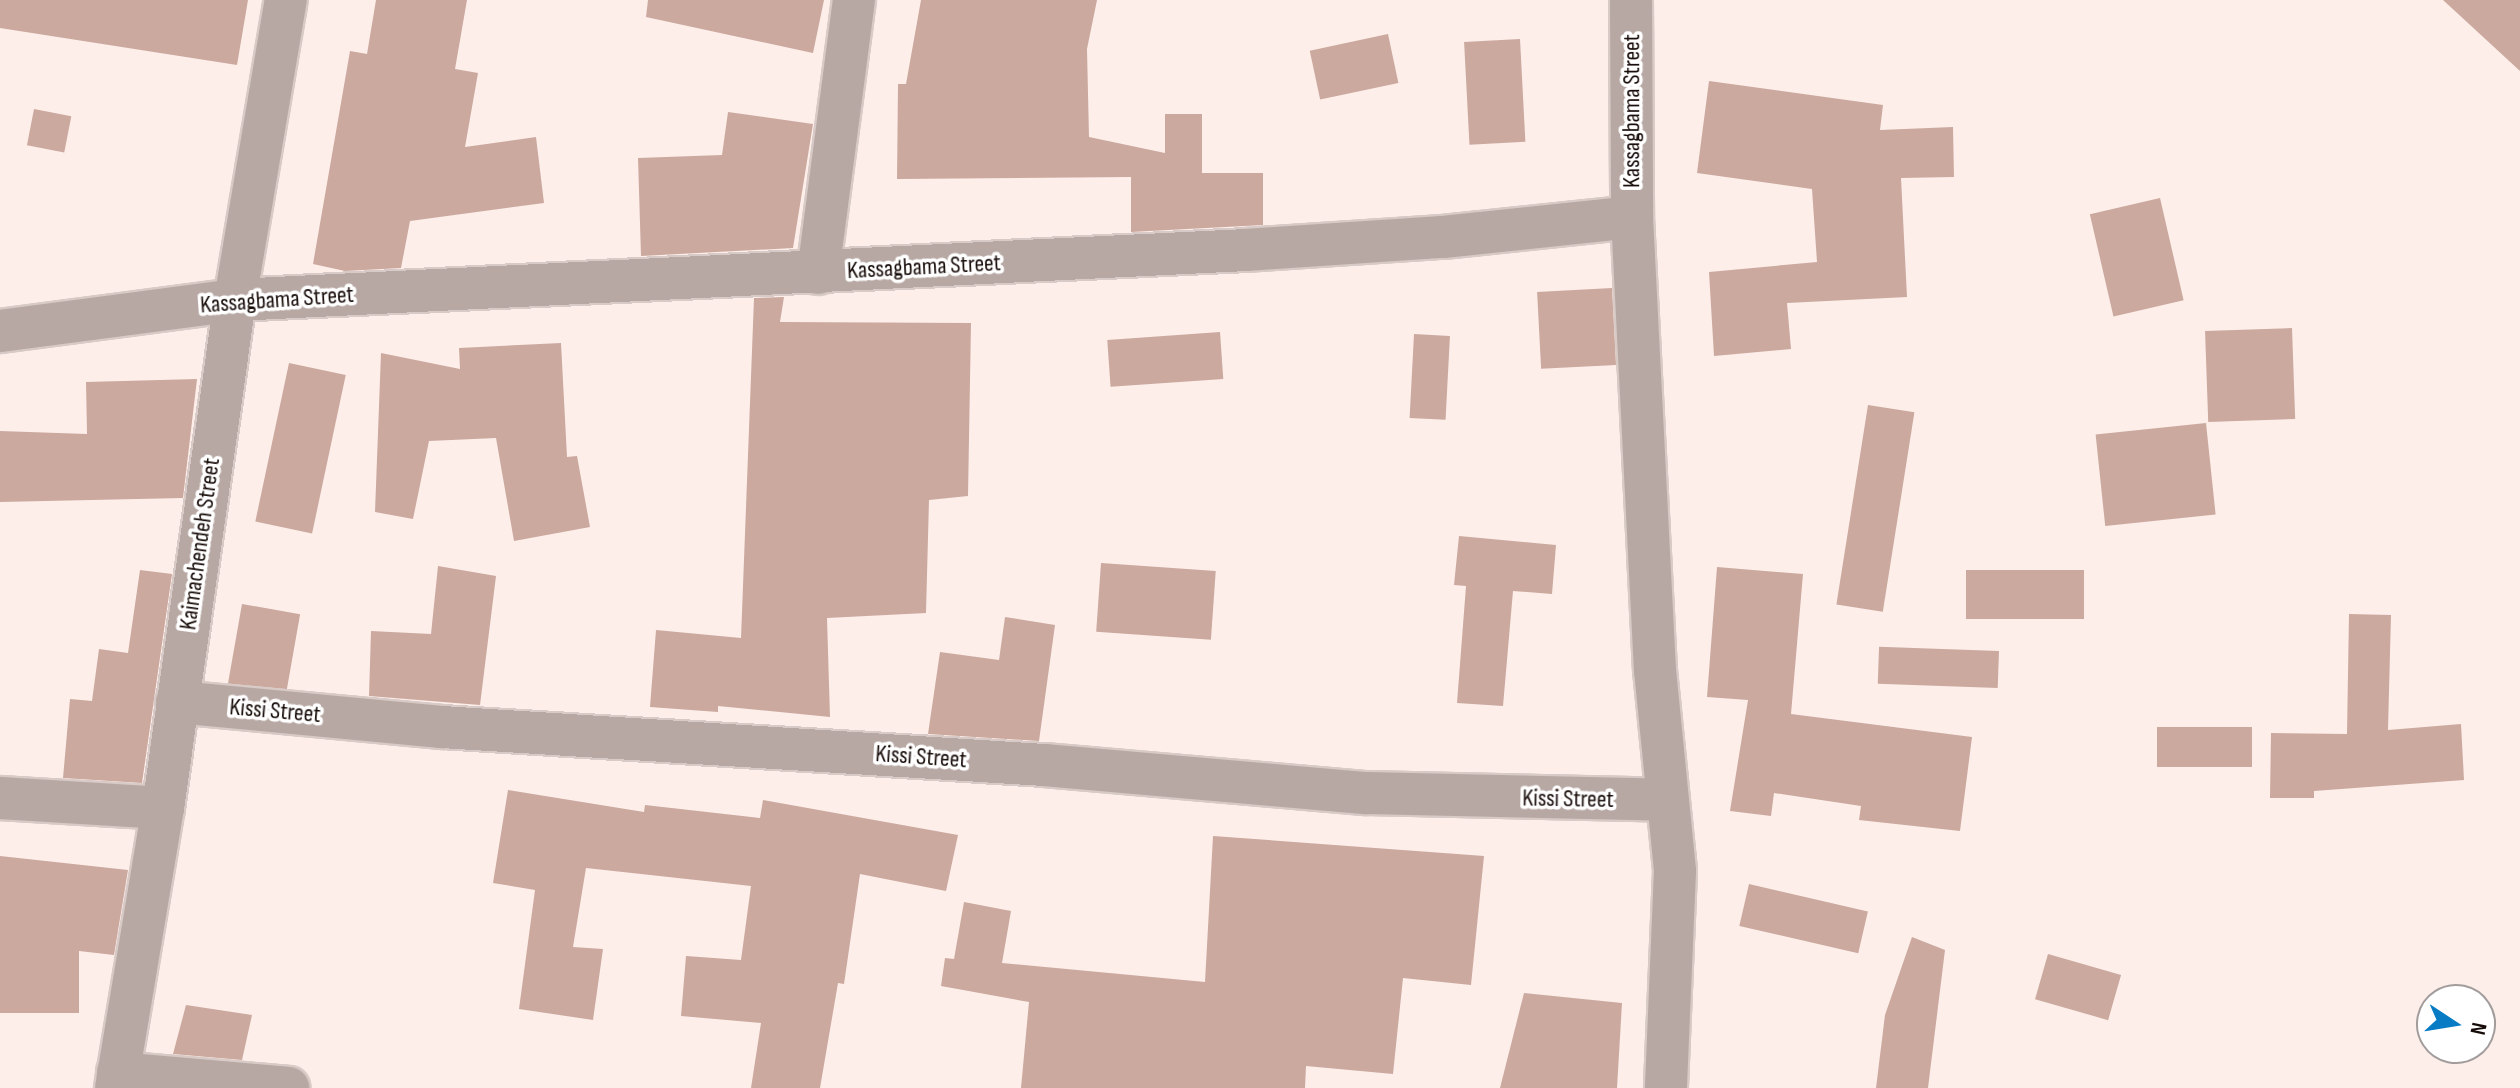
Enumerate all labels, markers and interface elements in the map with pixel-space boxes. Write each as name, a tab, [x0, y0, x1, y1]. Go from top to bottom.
street label: Kassagbama Street	[1618, 34, 1646, 188]
street label: Kassagbama Street	[846, 249, 1002, 285]
street label: Kassagbama Street	[199, 280, 355, 320]
street label: Kaimachendeh Street	[174, 456, 226, 632]
street label: Kissi Street	[228, 693, 322, 729]
street label: Kissi Street	[874, 739, 968, 775]
street label: Kissi Street	[1522, 784, 1614, 814]
north arrow	[2416, 984, 2496, 1064]
text: N	[2464, 1020, 2492, 1037]

